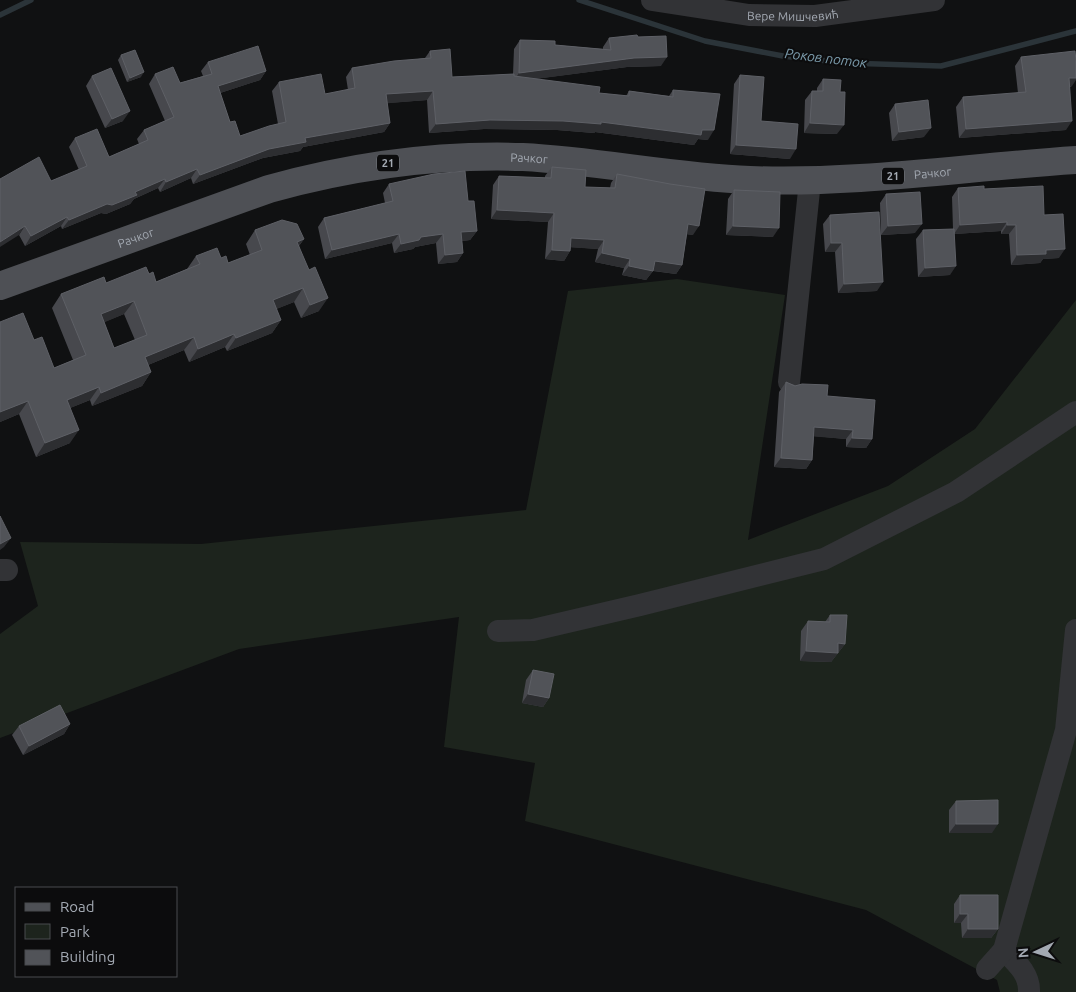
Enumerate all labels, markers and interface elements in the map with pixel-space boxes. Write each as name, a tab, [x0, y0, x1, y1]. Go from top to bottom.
street label: Вере Мишчевић	[747, 6, 839, 23]
water label: Роков поток	[784, 45, 869, 71]
street label: Рачког	[510, 150, 548, 165]
road number: 21	[377, 154, 399, 172]
street label: Рачког	[913, 164, 952, 181]
road number: 21	[882, 168, 904, 185]
street label: Рачког	[116, 225, 155, 250]
legend	[15, 887, 178, 977]
text: Road	[60, 898, 95, 915]
text: Park	[60, 923, 90, 940]
north arrow	[1011, 927, 1061, 977]
text: N	[1015, 947, 1031, 959]
text: Building	[60, 948, 115, 965]

